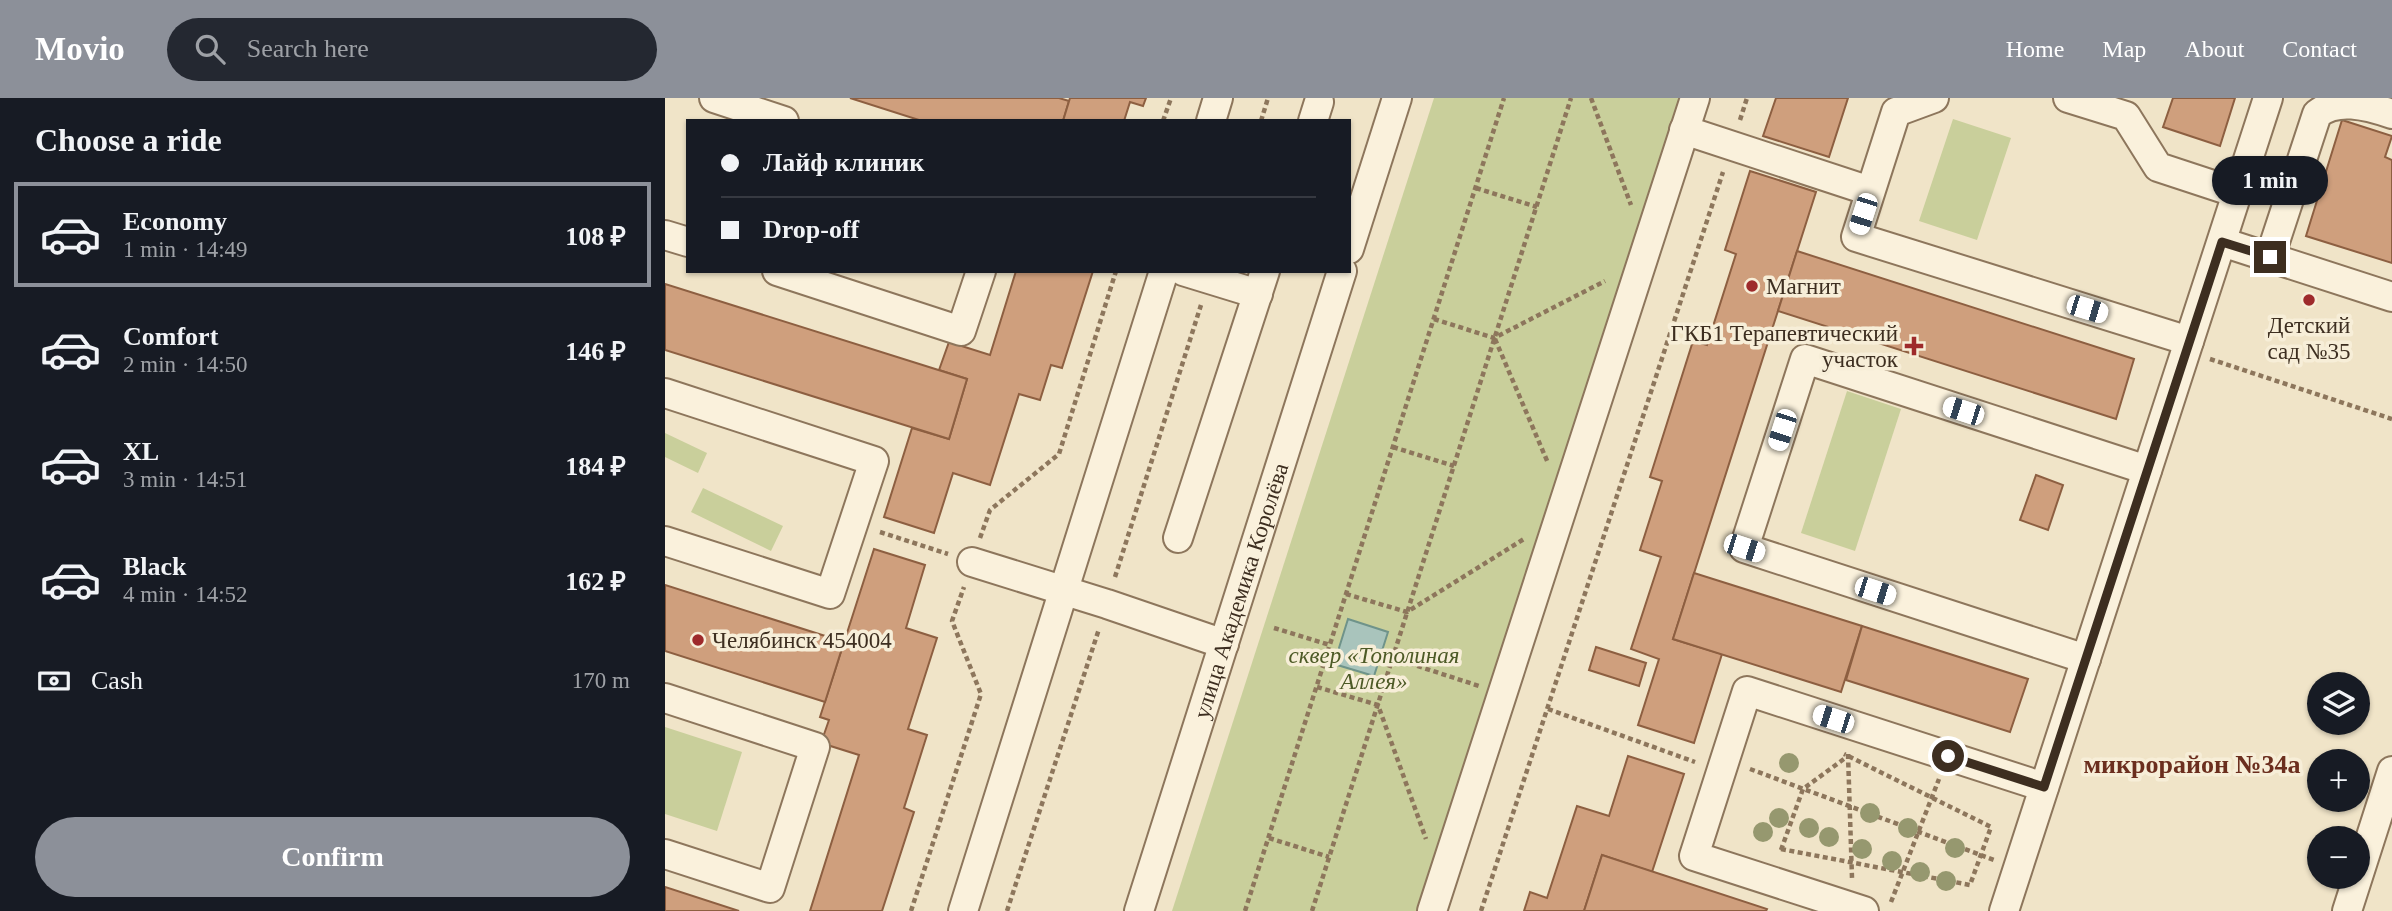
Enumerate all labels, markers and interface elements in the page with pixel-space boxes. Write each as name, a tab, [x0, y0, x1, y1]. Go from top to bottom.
search box	[167, 18, 657, 81]
icon: search	[191, 30, 229, 68]
text: Movio	[35, 31, 125, 67]
text: Search here	[247, 34, 369, 63]
text: Home	[2006, 36, 2064, 62]
text: Map	[2102, 36, 2146, 62]
text: About	[2184, 36, 2244, 62]
text: Contact	[2282, 36, 2357, 62]
text: Choose a ride	[35, 122, 222, 158]
text: Лайф клиник	[763, 148, 924, 177]
callout: 1 min	[2212, 156, 2328, 204]
text: 1 min	[2242, 168, 2298, 193]
car	[1847, 191, 1880, 237]
icon: car	[39, 203, 102, 266]
text: Economy	[123, 207, 227, 236]
text: Drop-off	[763, 215, 859, 244]
text: 108 ₽	[565, 222, 626, 251]
text: 1 min · 14:49	[123, 237, 248, 262]
route end	[2254, 241, 2286, 273]
place label: Магнит	[1766, 274, 1841, 299]
marker: Магнит	[1744, 278, 1760, 294]
marker: Детский сад №35	[2301, 292, 2317, 308]
car	[2064, 293, 2111, 325]
place label: Детский сад №35	[2267, 313, 2351, 364]
icon: car	[39, 318, 102, 381]
place label: ГКБ1 Терапевтический участок	[1671, 321, 1899, 372]
text: Comfort	[123, 322, 218, 351]
marker: ГКБ1 Терапевтический участок	[1904, 336, 1924, 356]
text: 146 ₽	[565, 337, 626, 366]
text: 2 min · 14:50	[123, 352, 248, 377]
car	[1940, 395, 1987, 427]
car	[1766, 407, 1799, 453]
icon: car	[39, 433, 102, 496]
text: XL	[123, 437, 159, 466]
text: 184 ₽	[565, 452, 626, 481]
street label: улица Академика Королёва	[1188, 460, 1293, 722]
text: 3 min · 14:51	[123, 467, 248, 492]
car	[1721, 532, 1768, 564]
icon: car	[39, 548, 102, 611]
text: Black	[123, 552, 187, 581]
text: 162 ₽	[565, 567, 626, 596]
car	[1852, 575, 1899, 607]
text: 4 min · 14:52	[123, 582, 248, 607]
place label: Челябинск 454004	[712, 628, 892, 653]
marker: Челябинск 454004	[690, 632, 706, 648]
park label: сквер «Тополиная Аллея»	[1289, 643, 1459, 694]
icon: cash	[35, 662, 73, 700]
text: Cash	[91, 666, 143, 695]
text: 170 m	[572, 668, 630, 693]
map controls	[2307, 672, 2370, 889]
button: layers	[2307, 672, 2370, 735]
car	[1810, 703, 1857, 735]
route start	[1932, 740, 1964, 772]
button: +	[2307, 749, 2370, 812]
district label: микрорайон №34а	[2083, 750, 2301, 779]
button: Confirm	[35, 817, 630, 897]
button: −	[2307, 826, 2370, 889]

